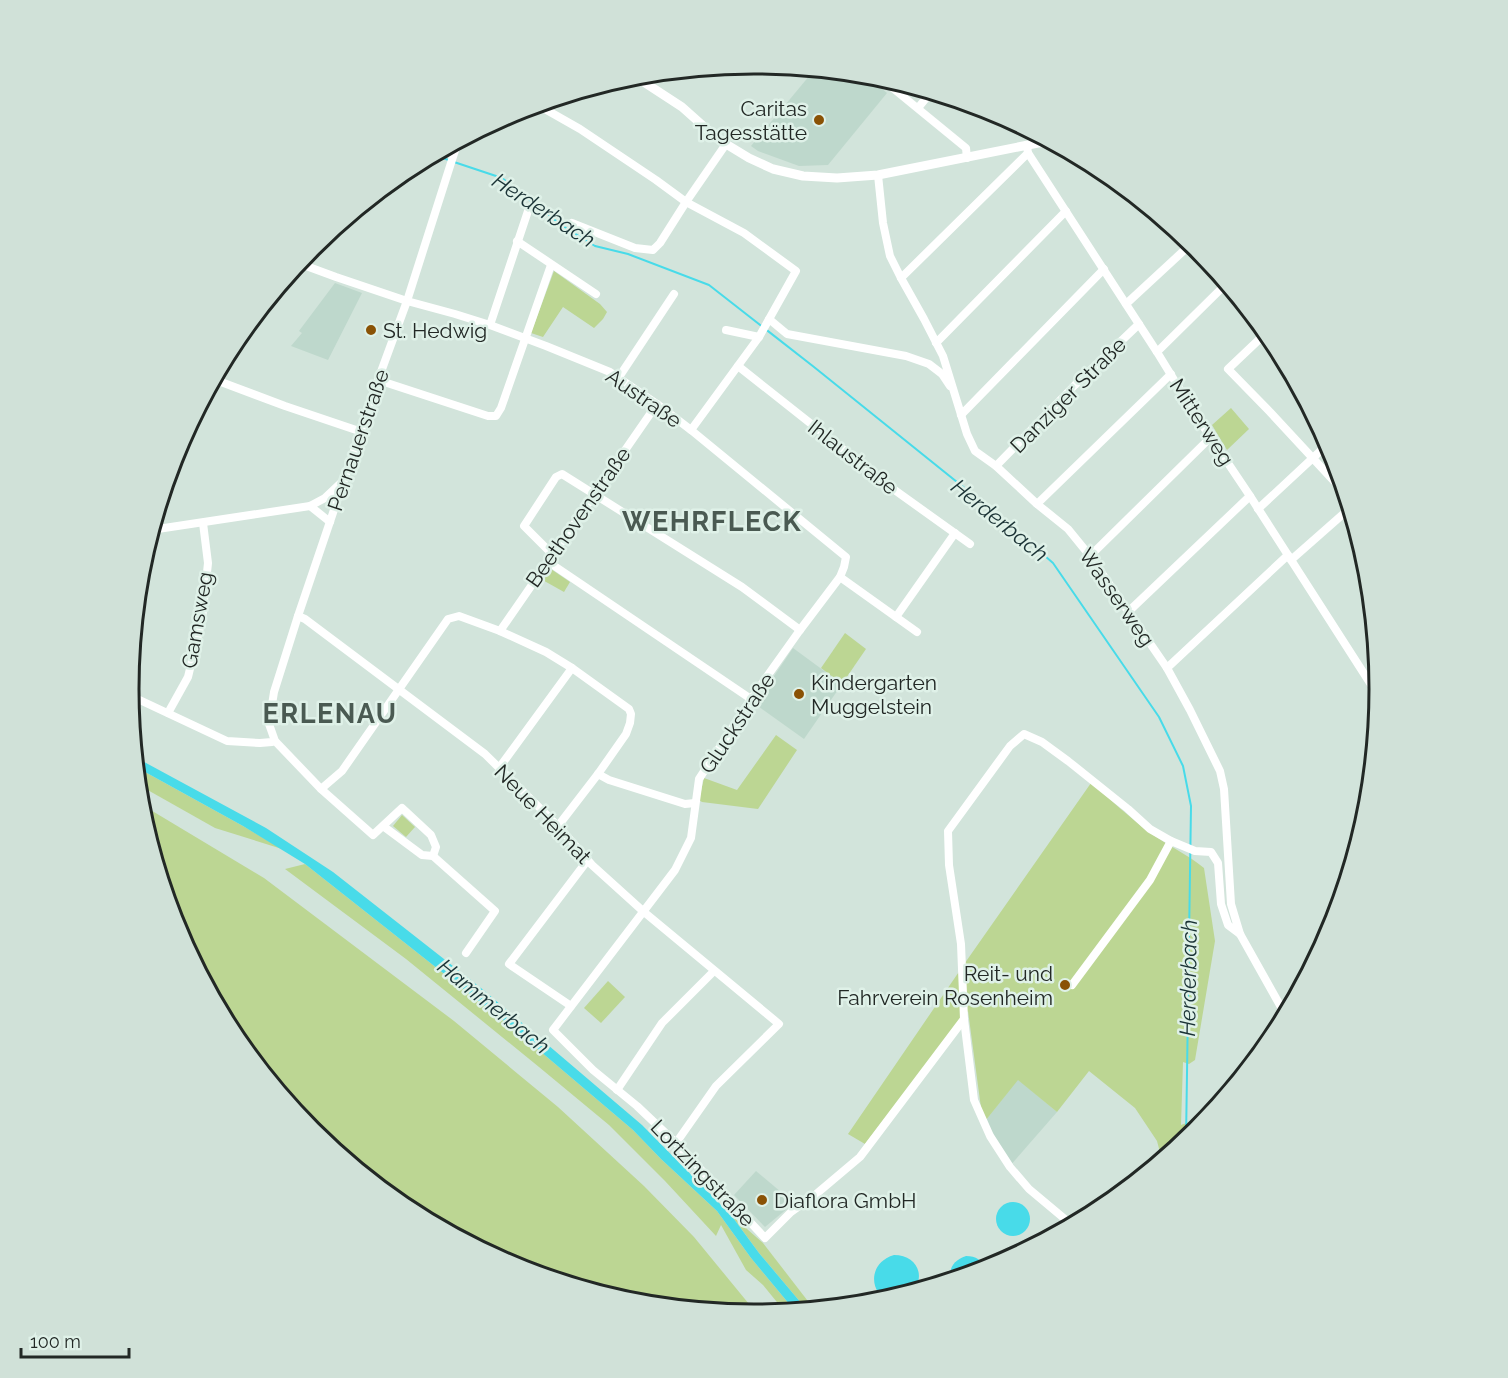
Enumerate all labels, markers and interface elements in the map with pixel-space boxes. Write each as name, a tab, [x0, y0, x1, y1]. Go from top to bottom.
place label: Caritas Tagesstätte	[695, 96, 807, 145]
marker: Caritas Tagesstätte	[812, 113, 826, 127]
water label: Herderbach	[488, 167, 600, 253]
place label: St. Hedwig	[383, 318, 487, 343]
marker: St. Hedwig	[364, 323, 378, 337]
street label: Danziger Straße	[1005, 332, 1131, 458]
street label: Austraße	[601, 363, 687, 433]
street label: Pernauerstraße	[322, 366, 394, 514]
street label: Mitterweg	[1165, 374, 1239, 470]
street label: Ihlaustraße	[803, 414, 903, 500]
street label: Beethovenstraße	[520, 442, 636, 592]
water label: Herderbach	[946, 473, 1054, 567]
district label: WEHRFLECK	[622, 506, 802, 537]
street label: Wasserweg	[1074, 543, 1160, 651]
street label: Gamsweg	[176, 570, 218, 670]
street label: Gluckstraße	[694, 668, 780, 778]
place label: Kindergarten Muggelstein	[811, 670, 937, 719]
marker: Kindergarten Muggelstein	[792, 687, 806, 701]
district label: ERLENAU	[263, 698, 397, 729]
street label: Neue Heimat	[489, 759, 597, 869]
water label: Herderbach	[1174, 919, 1202, 1037]
water label: Hammerbach	[433, 953, 555, 1059]
place label: Reit- und Fahrverein Rosenheim	[837, 961, 1053, 1010]
marker: Reit- und Fahrverein Rosenheim	[1058, 978, 1072, 992]
street label: Lortzingstraße	[646, 1114, 760, 1232]
place label: Diaflora GmbH	[774, 1188, 916, 1213]
marker: Diaflora GmbH	[755, 1193, 769, 1207]
scale bar	[21, 1321, 129, 1359]
text: 100 m	[30, 1331, 81, 1352]

